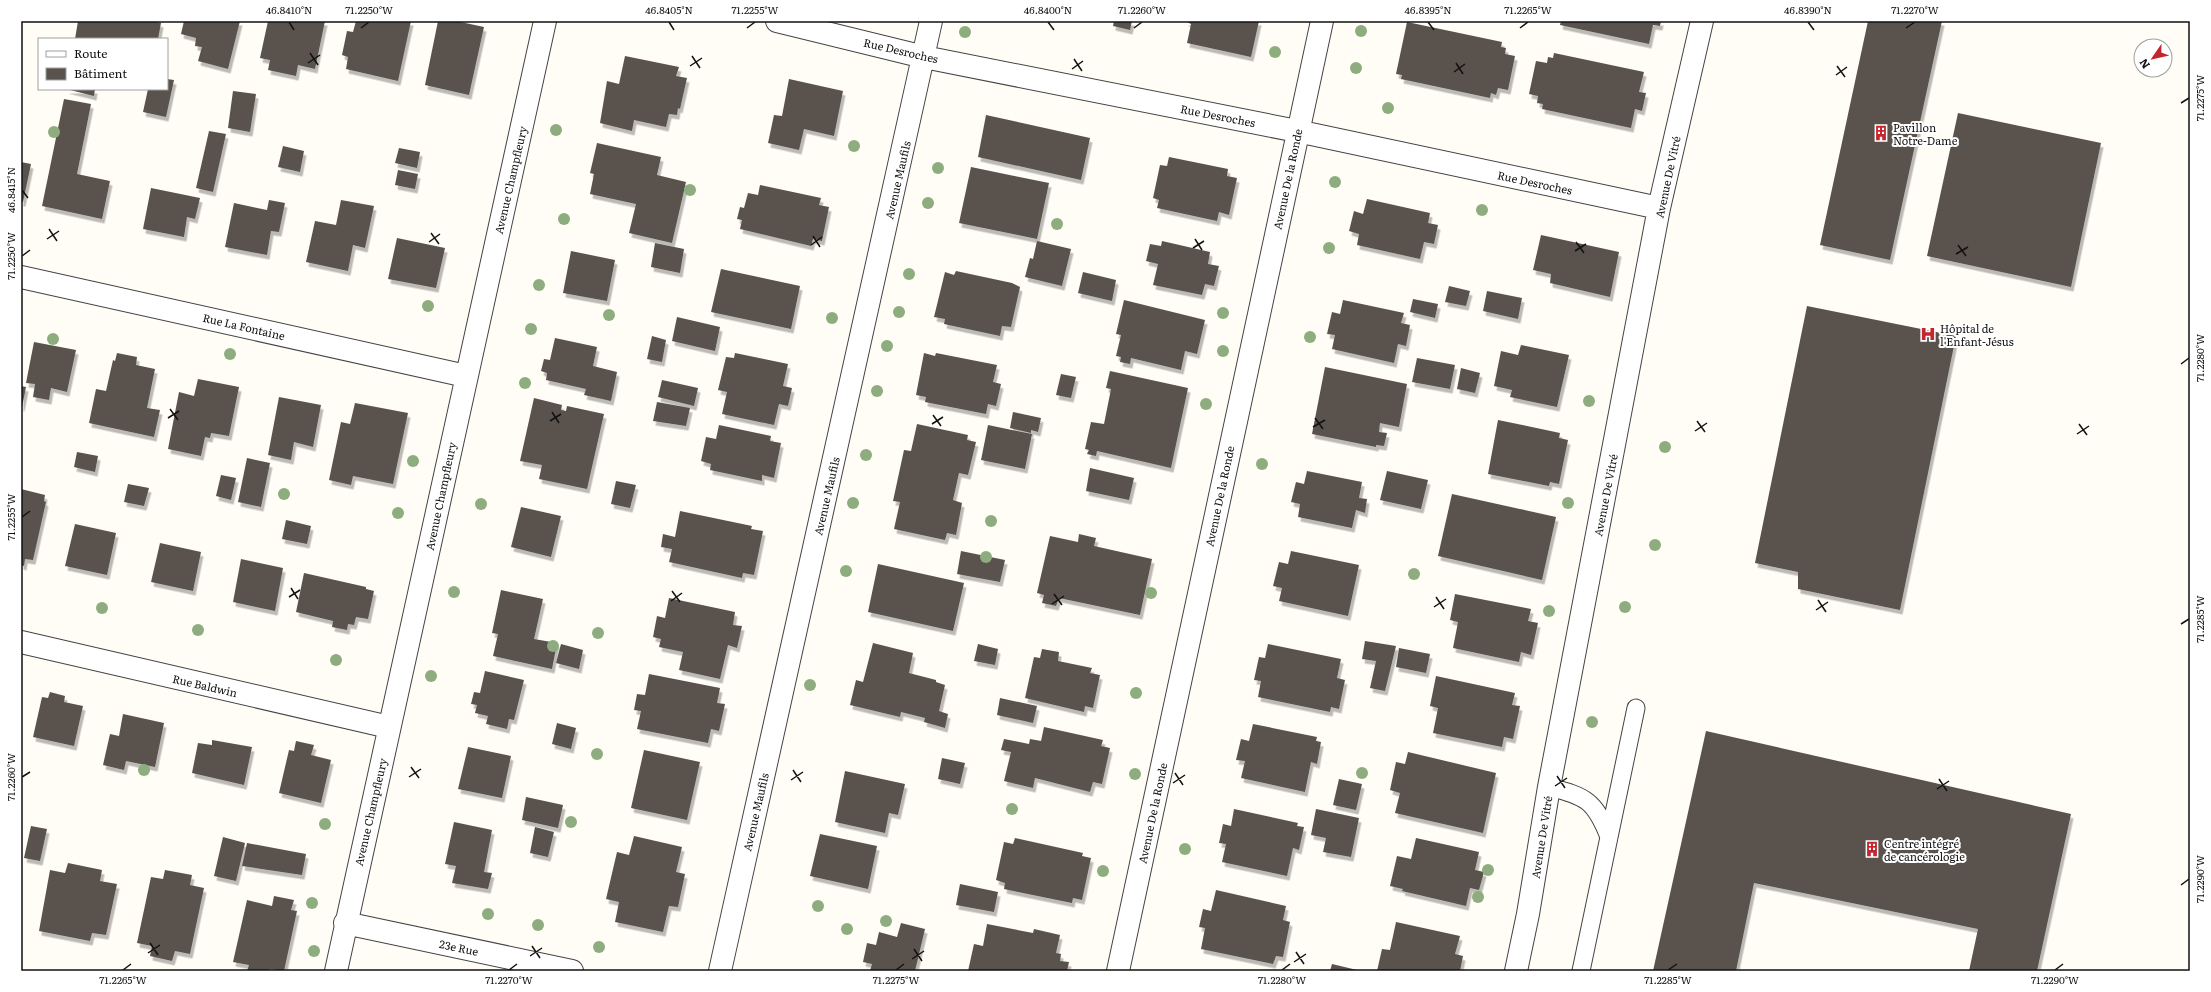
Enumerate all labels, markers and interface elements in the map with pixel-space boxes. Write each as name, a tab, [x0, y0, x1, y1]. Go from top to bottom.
text: 46.8410°N	[266, 2, 312, 17]
text: 71.2250°W	[345, 2, 393, 17]
text: 46.8405°N	[645, 2, 693, 17]
text: 71.2255°W	[732, 2, 779, 17]
text: 46.8400°N	[1024, 2, 1072, 17]
text: 71.2260°W	[1118, 2, 1166, 17]
text: 46.8395°N	[1404, 2, 1452, 17]
text: 71.2265°W	[1504, 2, 1552, 17]
text: 46.8390°N	[1784, 2, 1832, 17]
text: 71.2270°W	[1891, 2, 1939, 17]
street label: Rue Desroches	[862, 34, 940, 66]
legend	[38, 38, 168, 90]
north arrow	[2133, 38, 2173, 78]
text: Route	[74, 44, 108, 62]
text: N	[2135, 56, 2153, 72]
text: Bâtiment	[74, 64, 127, 82]
text: 71.2275°W	[2192, 75, 2207, 121]
street label: Rue Desroches	[1179, 100, 1257, 130]
place label: Pavillon Notre-Dame	[1893, 119, 1958, 148]
street label: Avenue Champfleury	[490, 124, 530, 236]
building icon: Pavillon Notre-Dame	[1872, 124, 1890, 142]
street label: Avenue De la Ronde	[1269, 127, 1306, 231]
street label: Avenue De Vitré	[1650, 134, 1684, 219]
street label: Avenue Maufils	[880, 139, 914, 221]
street label: Rue Desroches	[1496, 166, 1574, 198]
text: 46.8415°N	[3, 167, 18, 213]
text: 71.2250°W	[3, 232, 18, 280]
street label: Rue La Fontaine	[201, 309, 287, 343]
place label: Hôpital de l'Enfant-Jésus	[1940, 320, 2014, 349]
hospital icon: Hôpital de l'Enfant-Jésus	[1919, 325, 1937, 343]
text: 71.2280°W	[2192, 334, 2207, 382]
street label: Avenue Champfleury	[421, 440, 459, 552]
street label: Avenue De la Ronde	[1201, 444, 1238, 548]
street label: Avenue De Vitré	[1589, 452, 1621, 537]
street label: Avenue Maufils	[809, 455, 843, 537]
text: 71.2255°W	[3, 493, 18, 540]
text: 71.2285°W	[2192, 595, 2207, 643]
street label: Rue Baldwin	[171, 670, 239, 700]
text: 71.2260°W	[3, 753, 18, 801]
street label: Avenue Champfleury	[350, 756, 390, 868]
street label: Avenue De la Ronde	[1134, 761, 1171, 865]
street label: Avenue Maufils	[738, 771, 772, 853]
street label: Avenue De Vitré	[1527, 794, 1555, 879]
place label: Centre intégré de cancérologie	[1884, 835, 1965, 864]
building icon: Centre intégré de cancérologie	[1863, 840, 1881, 858]
text: 71.2290°W	[2192, 855, 2207, 903]
street label: 23e Rue	[438, 935, 480, 959]
text: 71.2265°W	[99, 972, 147, 987]
text: 71.2270°W	[485, 972, 533, 987]
text: 71.2275°W	[873, 972, 919, 987]
text: 71.2280°W	[1258, 972, 1306, 987]
text: 71.2285°W	[1644, 972, 1692, 987]
text: 71.2290°W	[2031, 972, 2079, 987]

